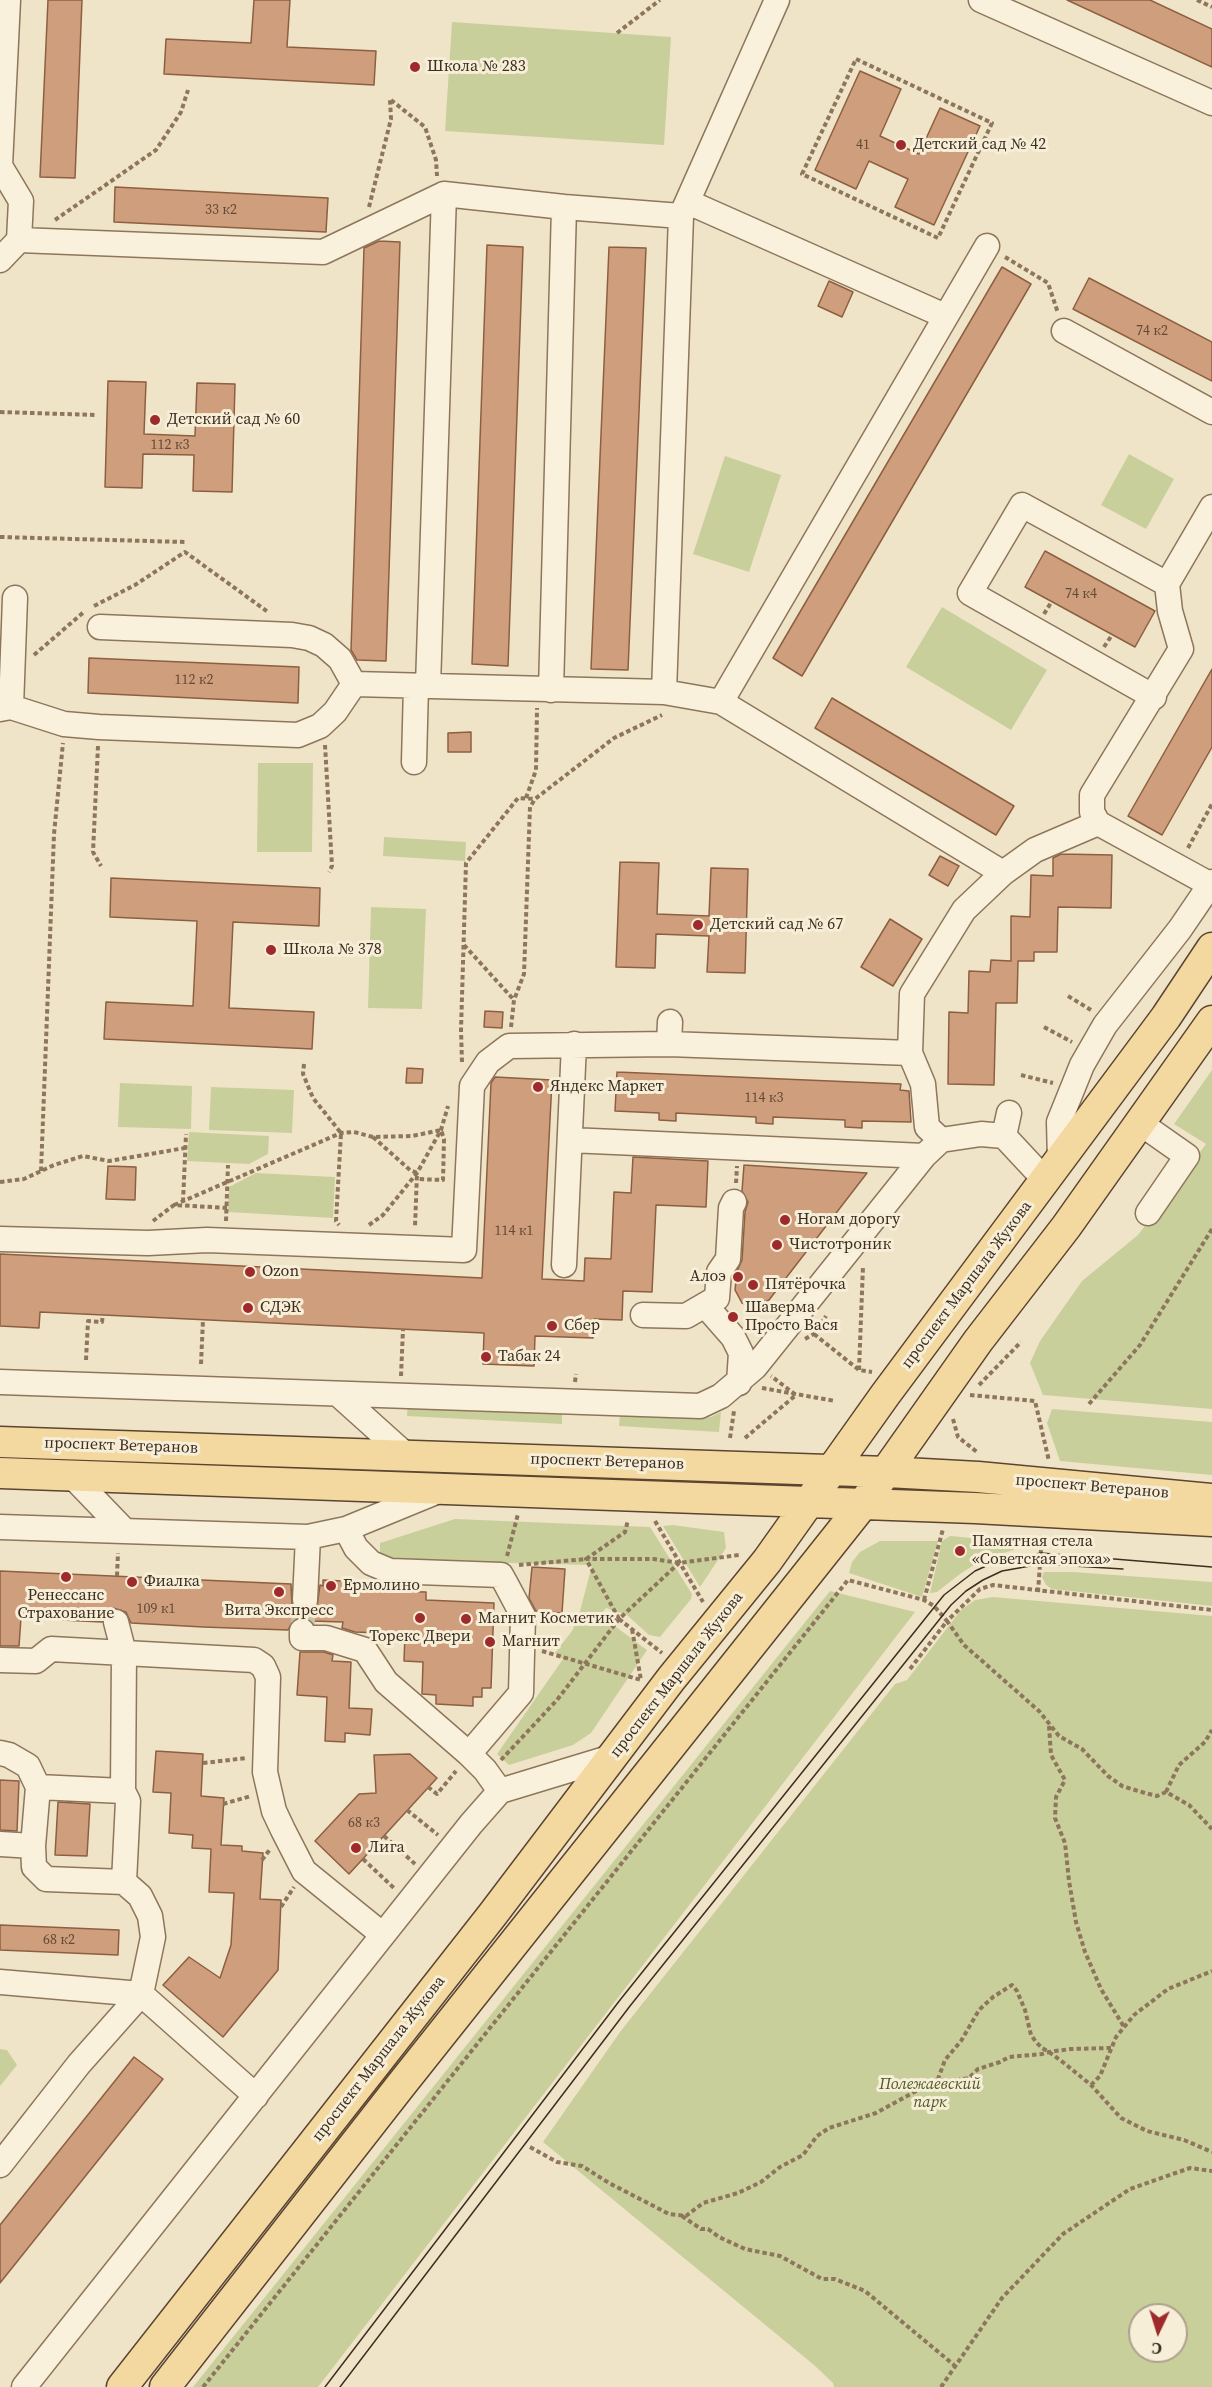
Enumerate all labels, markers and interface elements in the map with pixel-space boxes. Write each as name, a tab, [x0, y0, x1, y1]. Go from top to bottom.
place label: Школа № 283	[427, 57, 526, 77]
marker: Школа № 283	[408, 60, 422, 74]
place label: Детский сад № 42	[913, 135, 1046, 155]
house number: 41	[856, 137, 870, 153]
marker: Детский сад № 42	[894, 138, 908, 152]
house number: 33 к2	[205, 202, 237, 218]
house number: 74 к2	[1136, 323, 1168, 339]
place label: Детский сад № 60	[167, 410, 300, 430]
marker: Детский сад № 60	[148, 413, 162, 427]
house number: 112 к3	[150, 437, 190, 453]
house number: 74 к4	[1065, 586, 1097, 602]
house number: 112 к2	[174, 672, 214, 688]
place label: Детский сад № 67	[710, 915, 843, 935]
marker: Детский сад № 67	[691, 918, 705, 932]
place label: Школа № 378	[283, 940, 382, 960]
marker: Школа № 378	[264, 943, 278, 957]
place label: Яндекс Маркет	[550, 1077, 664, 1097]
marker: Яндекс Маркет	[531, 1080, 545, 1094]
house number: 114 к3	[744, 1090, 784, 1106]
street label: проспект Маршала Жукова	[898, 1197, 1036, 1373]
place label: Ногам дорогу	[797, 1210, 900, 1230]
marker: Ногам дорогу	[778, 1213, 792, 1227]
house number: 114 к1	[494, 1223, 534, 1239]
place label: Чистотроник	[789, 1235, 891, 1255]
marker: Чистотроник	[770, 1238, 784, 1252]
place label: Ozon	[262, 1262, 299, 1282]
marker: Ozon	[243, 1265, 257, 1279]
place label: Алоэ	[690, 1267, 726, 1287]
marker: Алоэ	[731, 1270, 745, 1284]
place label: Пятёрочка	[765, 1275, 846, 1295]
marker: Пятёрочка	[746, 1278, 760, 1292]
place label: СДЭК	[260, 1298, 301, 1318]
place label: Шаверма Просто Вася	[745, 1298, 838, 1336]
marker: СДЭК	[241, 1301, 255, 1315]
marker: Шаверма Просто Вася	[726, 1310, 740, 1324]
place label: Сбер	[564, 1316, 600, 1336]
marker: Сбер	[545, 1319, 559, 1333]
place label: Табак 24	[498, 1347, 560, 1367]
marker: Табак 24	[479, 1350, 493, 1364]
street label: проспект Ветеранов	[44, 1434, 198, 1458]
street label: проспект Ветеранов	[530, 1450, 684, 1474]
street label: проспект Ветеранов	[1015, 1471, 1169, 1503]
place label: Памятная стела «Советская эпоха»	[972, 1532, 1110, 1570]
marker: Памятная стела «Советская эпоха»	[953, 1544, 967, 1558]
marker: Ренессанс Страхование	[59, 1570, 73, 1584]
place label: Фиалка	[144, 1572, 200, 1592]
marker: Фиалка	[125, 1575, 139, 1589]
place label: Ермолино	[343, 1576, 420, 1596]
marker: Ермолино	[324, 1579, 338, 1593]
marker: Вита Экспресс	[272, 1585, 286, 1599]
place label: Ренессанс Страхование	[17, 1586, 115, 1624]
street label: проспект Маршала Жукова	[606, 1588, 748, 1762]
house number: 109 к1	[136, 1601, 176, 1617]
place label: Вита Экспресс	[224, 1601, 334, 1621]
place label: Магнит Косметик	[478, 1609, 614, 1629]
marker: Торекс Двери	[413, 1611, 427, 1625]
marker: Магнит Косметик	[459, 1612, 473, 1626]
place label: Торекс Двери	[369, 1627, 471, 1647]
place label: Магнит	[502, 1632, 560, 1652]
marker: Магнит	[483, 1635, 497, 1649]
house number: 68 к3	[348, 1815, 380, 1831]
place label: Лига	[368, 1838, 405, 1858]
marker: Лига	[349, 1841, 363, 1855]
house number: 68 к2	[43, 1932, 75, 1948]
street label: проспект Маршала Жукова	[308, 1972, 450, 2146]
park label: Полежаевский парк	[879, 2075, 981, 2113]
north arrow	[1128, 2303, 1188, 2363]
text: С	[1151, 2338, 1163, 2360]

